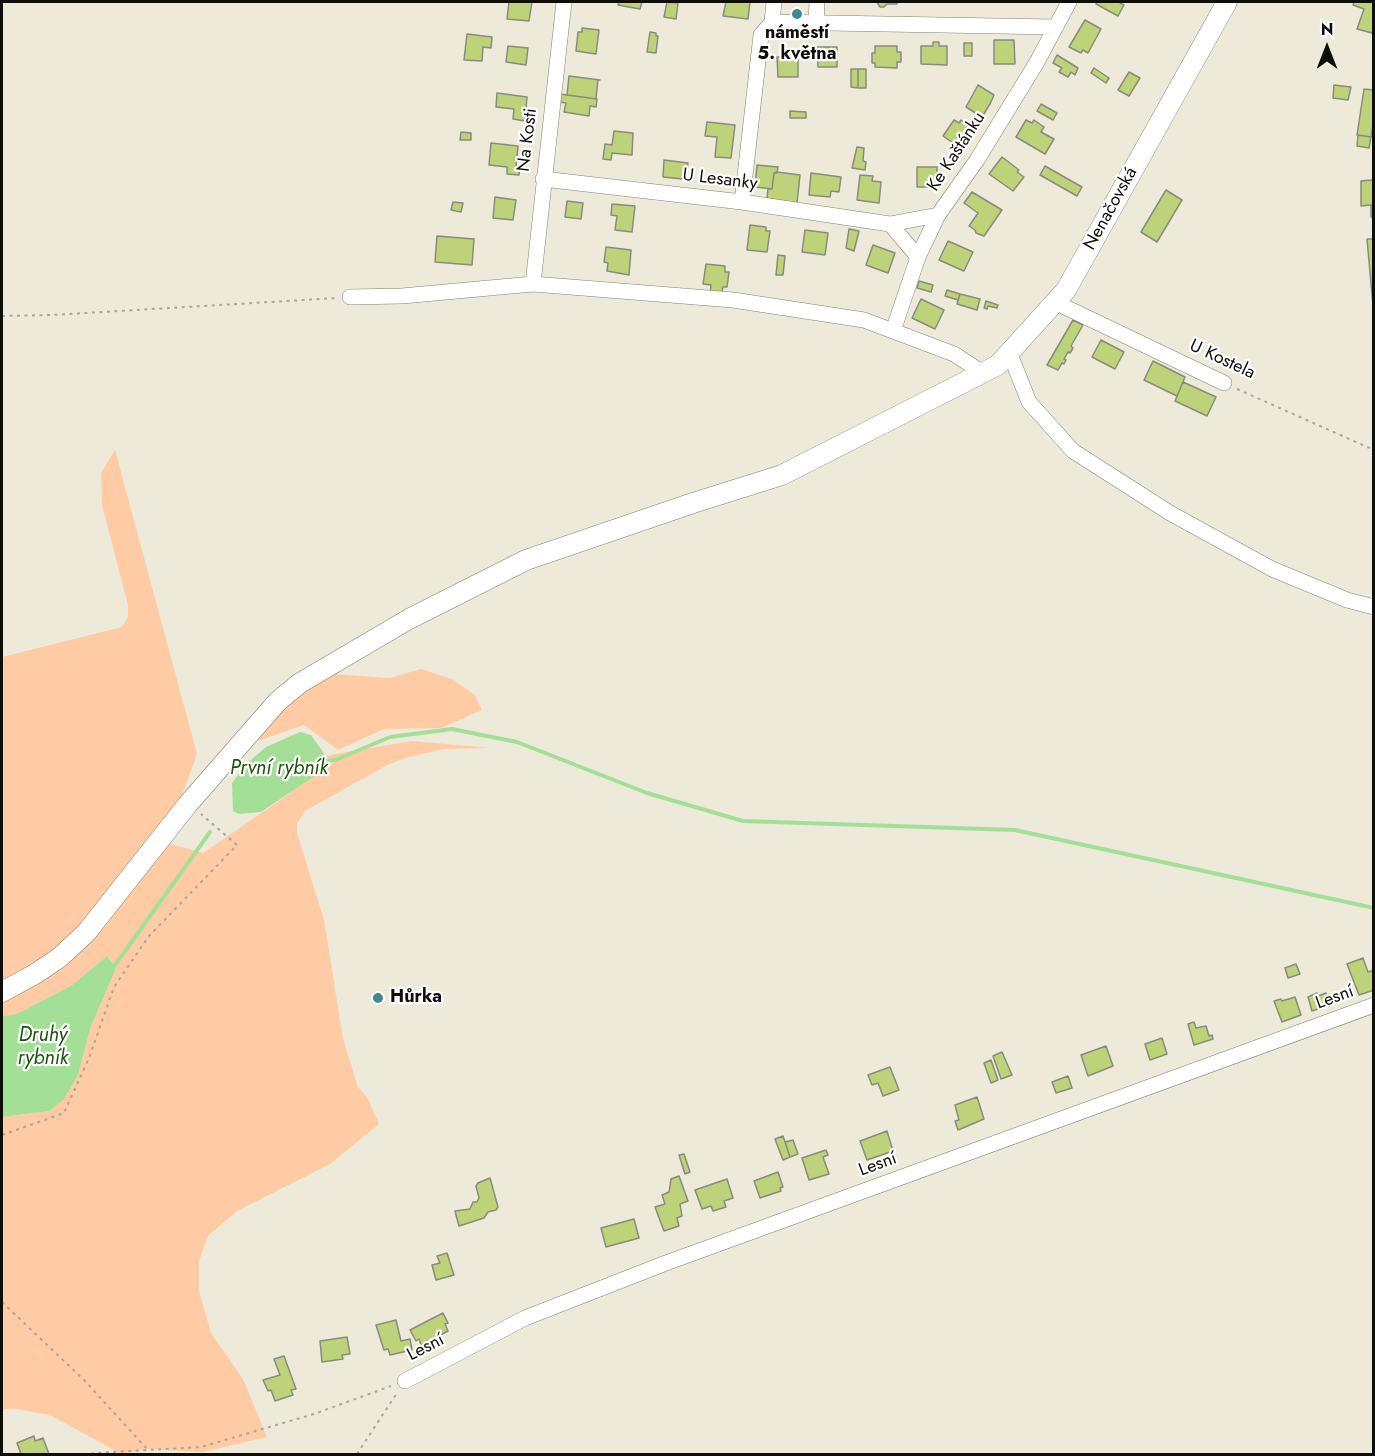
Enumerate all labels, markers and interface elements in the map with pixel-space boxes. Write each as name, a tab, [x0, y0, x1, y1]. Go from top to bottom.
marker: náměstí 5. května	[790, 7, 804, 21]
north arrow	[1297, 18, 1357, 78]
text: N	[1321, 18, 1333, 41]
place label: náměstí 5. května	[758, 23, 836, 66]
street label: Na Kosti	[513, 107, 543, 173]
street label: Ke Kaštánku	[923, 108, 991, 196]
street label: Nenačovská	[1079, 164, 1143, 254]
street label: U Lesanky	[681, 165, 759, 195]
street label: U Kostela	[1186, 335, 1258, 385]
water label: První rybník	[230, 757, 328, 781]
street label: Lesní	[1313, 981, 1357, 1015]
place label: Hůrka	[390, 987, 442, 1009]
marker: Hůrka	[371, 991, 385, 1005]
water label: Druhý rybník	[18, 1024, 68, 1071]
street label: Lesní	[856, 1148, 900, 1182]
street label: Lesní	[404, 1330, 448, 1366]

